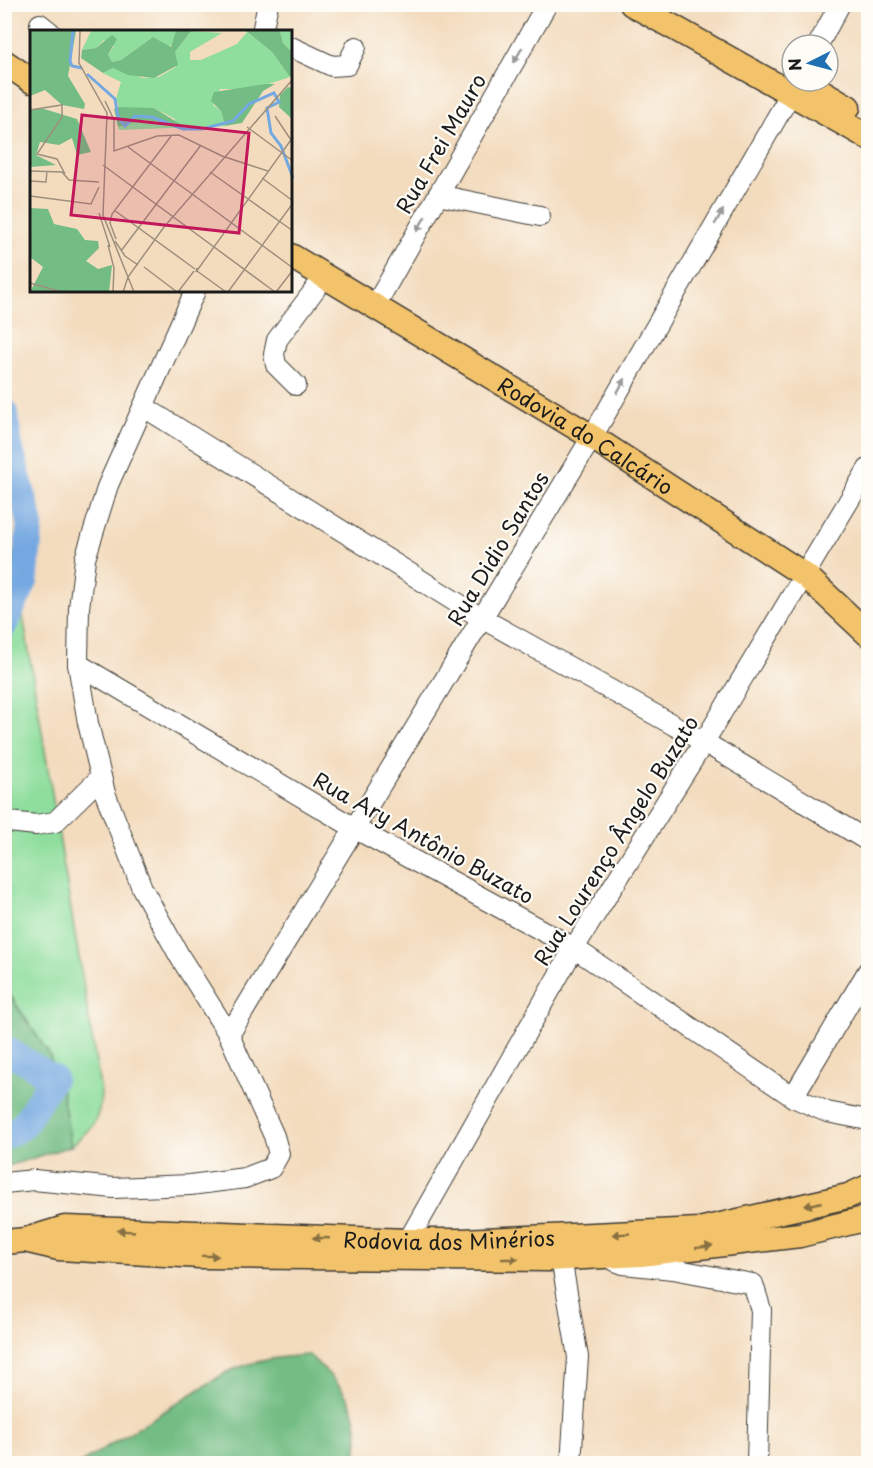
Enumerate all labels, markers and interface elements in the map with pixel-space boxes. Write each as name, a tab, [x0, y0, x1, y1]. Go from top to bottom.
inset map	[30, 30, 292, 292]
north arrow	[780, 33, 840, 93]
one-way arrow	[513, 47, 523, 64]
text: N	[781, 57, 807, 72]
street label: Rua Frei Mauro	[387, 67, 493, 219]
one-way arrow	[713, 209, 724, 225]
one-way arrow	[416, 216, 426, 233]
street label: Rodovia do Calcário	[492, 368, 680, 502]
one-way arrow	[616, 378, 627, 394]
street label: Rua Didio Santos	[438, 465, 556, 631]
street label: Rua Lourenço Ângelo Buzato	[525, 709, 705, 971]
street label: Rua Ary Antônio Buzato	[308, 763, 540, 911]
one-way arrow	[804, 1200, 822, 1210]
street label: Rodovia dos Minérios	[342, 1221, 555, 1257]
one-way arrow	[117, 1226, 136, 1235]
one-way arrow	[612, 1230, 631, 1239]
one-way arrow	[312, 1233, 331, 1242]
one-way arrow	[695, 1242, 714, 1251]
one-way arrow	[200, 1251, 219, 1261]
one-way arrow	[500, 1254, 519, 1264]

